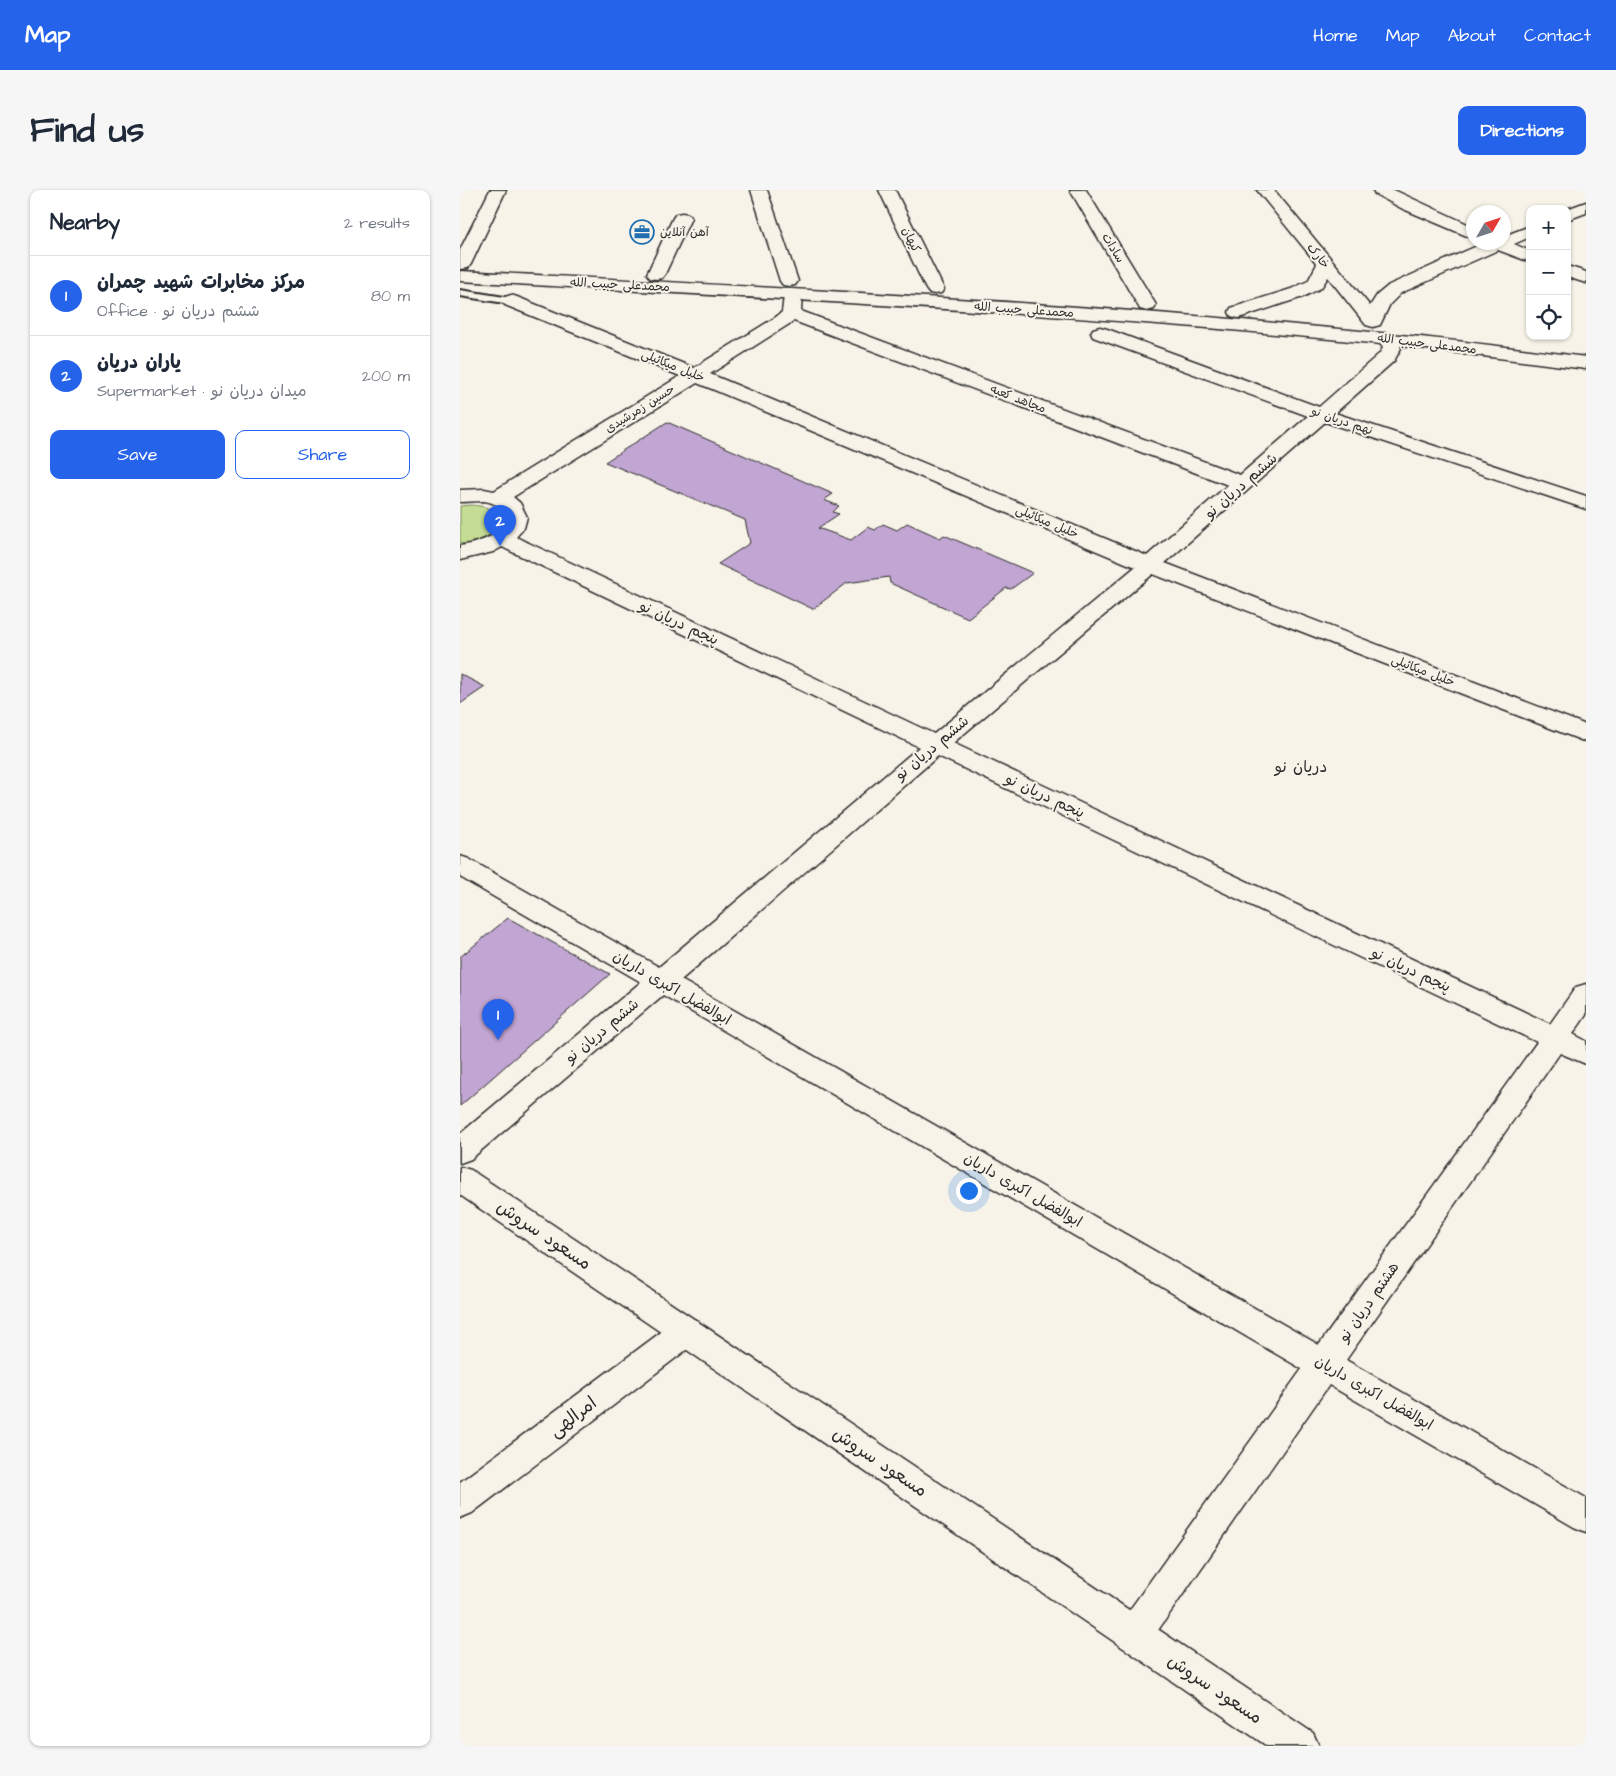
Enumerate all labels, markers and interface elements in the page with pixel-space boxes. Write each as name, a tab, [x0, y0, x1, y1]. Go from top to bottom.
text: Map	[25, 18, 70, 52]
text: Home	[1313, 23, 1358, 48]
text: Map	[1386, 23, 1420, 48]
text: About	[1448, 23, 1496, 48]
text: Contact	[1524, 23, 1591, 48]
text: Find us	[30, 106, 144, 155]
button: Directions	[1458, 106, 1586, 155]
north arrow	[1466, 205, 1511, 250]
map controls	[1526, 205, 1571, 340]
button: +	[1526, 205, 1571, 250]
text: Nearby	[50, 208, 120, 237]
text: 2 results	[344, 212, 410, 234]
office icon: آهن آنلاین	[629, 219, 655, 245]
place label: آهن آنلاین	[660, 224, 710, 241]
street label: کیهان	[898, 224, 924, 256]
street label: سادات	[1098, 230, 1128, 266]
street label: خارک	[1303, 240, 1333, 272]
button: −	[1526, 250, 1571, 295]
text: مرکز مخابرات شهید چمران	[97, 269, 305, 296]
street label: محمدعلی حبیب الله	[570, 274, 670, 296]
text: 1	[65, 285, 67, 307]
text: 80 m	[371, 285, 410, 307]
button: locate	[1526, 295, 1571, 340]
street label: محمدعلی حبیب الله	[974, 298, 1074, 322]
text: Office · ششم دریان‌ نو	[97, 300, 260, 322]
street label: محمدعلی حبیب الله	[1376, 329, 1478, 359]
street label: خلیل میکائیلی	[639, 346, 707, 386]
text: یاران دریان	[97, 349, 181, 376]
text: 2	[61, 365, 71, 387]
text: 200 m	[362, 365, 410, 387]
text: Supermarket · میدان دریان نو	[97, 380, 307, 402]
street label: حسین زمرشيدی	[602, 381, 678, 437]
street label: مجاهد کعبه	[988, 381, 1048, 417]
street label: نهم دریان‌ نو	[1308, 402, 1375, 439]
button: Save	[50, 430, 225, 479]
button: Share	[235, 430, 410, 479]
street label: ششم دریان‌ نو	[1199, 448, 1283, 525]
street label: خلیل میکائیلی	[1013, 501, 1081, 543]
pin: 2	[484, 505, 516, 546]
street label: پنجم دریان‌ نو	[635, 595, 722, 651]
street label: خلیل میکائیلی	[1389, 651, 1457, 691]
street label: ششم دریان‌ نو	[890, 711, 974, 787]
district label: دریان نو	[1273, 756, 1327, 778]
street label: پنجم دریان‌ نو	[1001, 768, 1088, 824]
street label: پنجم دریان‌ نو	[1367, 942, 1454, 998]
street label: ابوالفضل اکبری داریان	[609, 946, 735, 1030]
street label: ششم دریان‌ نو	[560, 994, 644, 1070]
pin: 1	[482, 999, 514, 1040]
street label: ابوالفضل اکبری داریان	[960, 1148, 1086, 1232]
your location	[956, 1178, 982, 1204]
street label: مسعود سروش	[492, 1194, 596, 1276]
street label: هشتم دریان‌ نو	[1333, 1258, 1405, 1348]
street label: ابوالفضل اکبری داریان	[1311, 1351, 1437, 1435]
street label: امرالهی	[544, 1391, 602, 1443]
street label: مسعود سروش	[828, 1421, 932, 1503]
street label: مسعود سروش	[1163, 1648, 1267, 1730]

